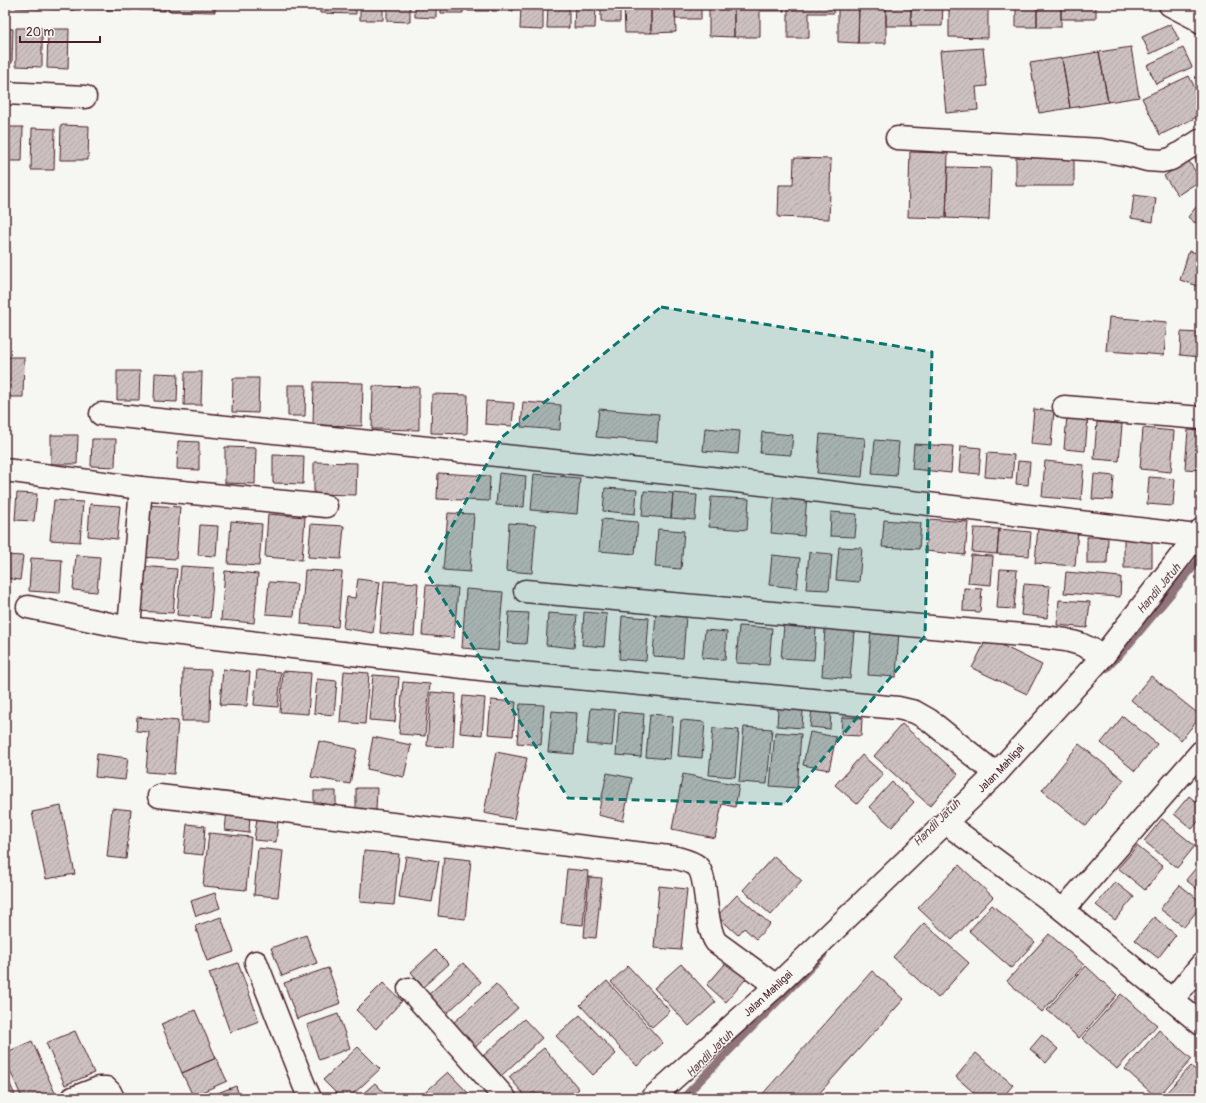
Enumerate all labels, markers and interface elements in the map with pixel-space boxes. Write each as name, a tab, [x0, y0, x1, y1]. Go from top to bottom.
scale bar	[20, 18, 100, 44]
text: 20 m	[26, 25, 55, 40]
water label: Handil Jatuh	[1134, 560, 1185, 617]
street label: Jalan Mahligai	[975, 741, 1027, 795]
water label: Handil Jatuh	[910, 795, 965, 850]
street label: Jalan Mahligai	[740, 968, 795, 1019]
water label: Handil Jatuh	[683, 1026, 738, 1081]

